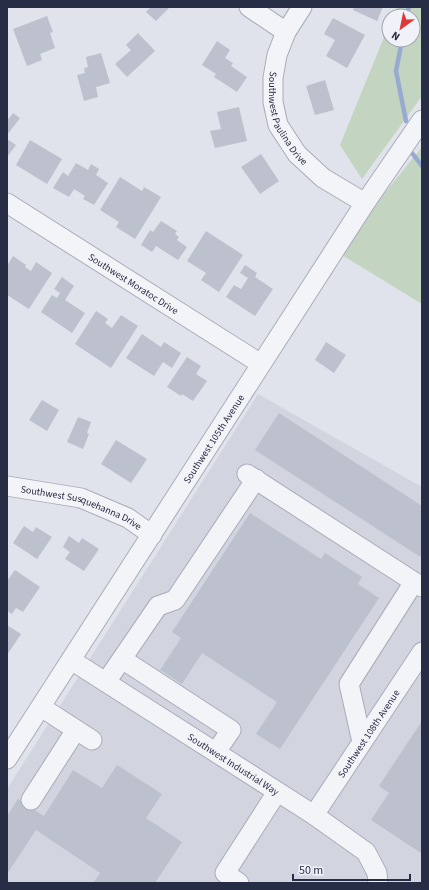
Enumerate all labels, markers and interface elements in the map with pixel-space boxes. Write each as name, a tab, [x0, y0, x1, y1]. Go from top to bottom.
north arrow	[381, 8, 421, 48]
text: N	[389, 28, 403, 44]
street label: Southwest Paulina Drive	[265, 70, 311, 169]
street label: Southwest Moratoc Drive	[85, 250, 181, 318]
street label: Southwest 105th Avenue	[180, 392, 248, 486]
street label: Southwest Susquehanna Drive	[20, 482, 144, 534]
street label: Southwest 108th Avenue	[335, 687, 403, 781]
street label: Southwest Industrial Way	[185, 730, 282, 799]
scale bar	[293, 856, 410, 882]
text: 50 m	[299, 862, 323, 879]

